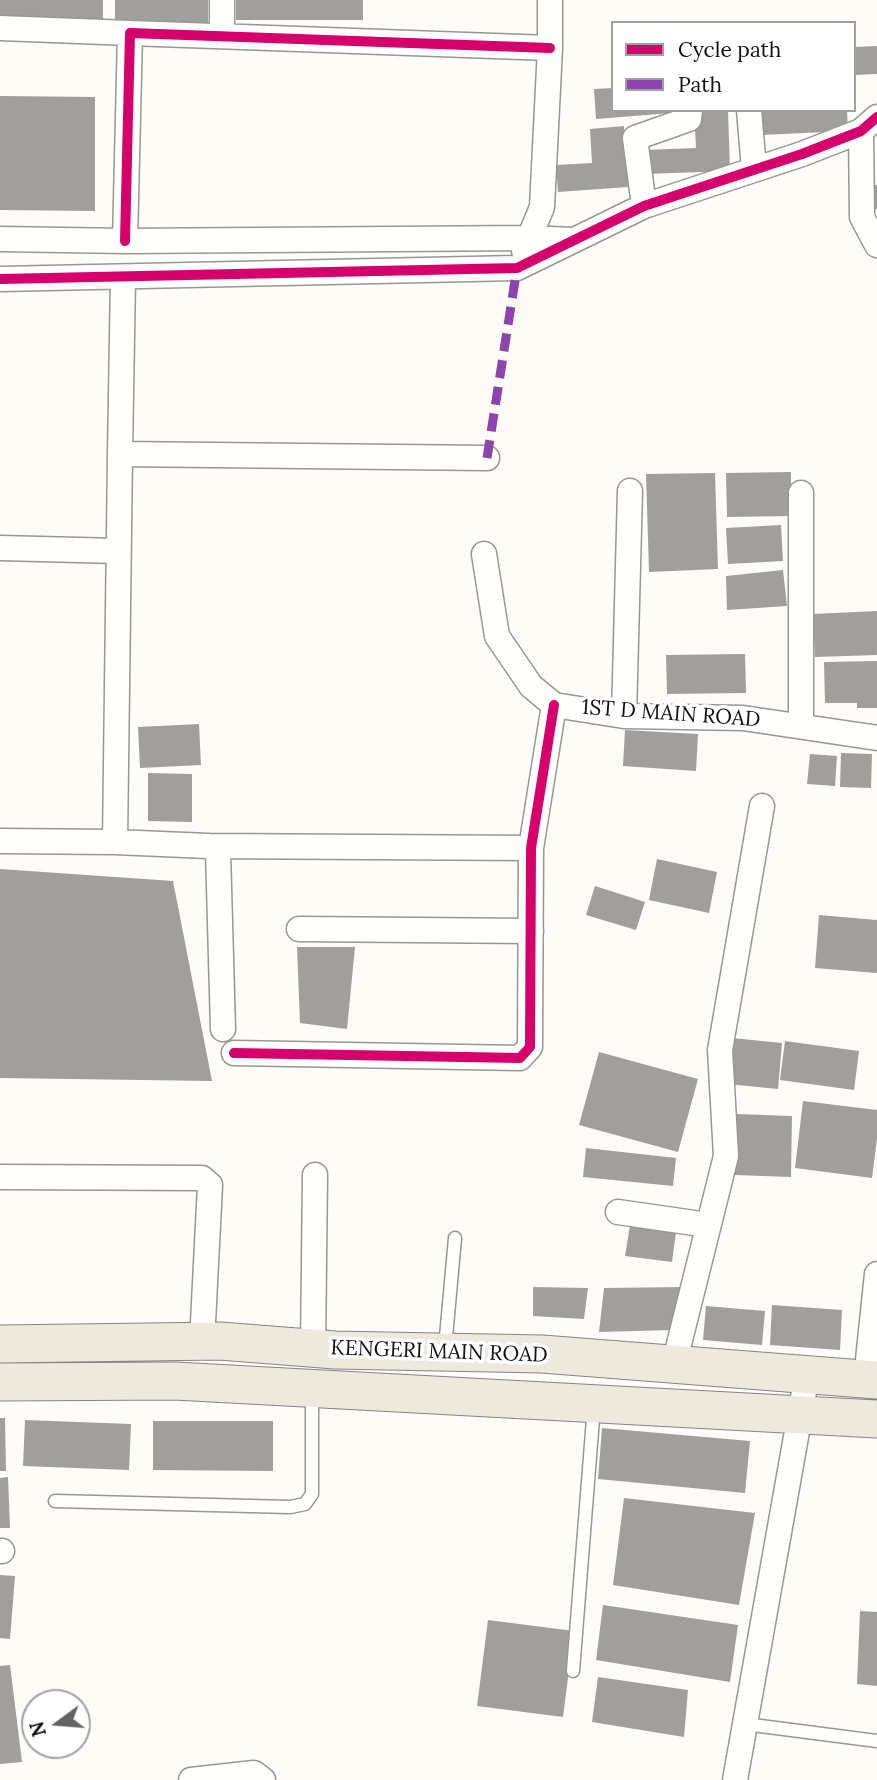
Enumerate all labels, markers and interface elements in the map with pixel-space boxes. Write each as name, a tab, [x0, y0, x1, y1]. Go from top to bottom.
legend	[611, 21, 856, 112]
text: Cycle path	[678, 36, 781, 63]
text: Path	[678, 71, 722, 98]
street label: 1ST D MAIN ROAD	[581, 695, 761, 733]
street label: KENGERI MAIN ROAD	[330, 1336, 548, 1368]
north arrow	[21, 1689, 91, 1759]
text: N	[24, 1719, 51, 1740]

